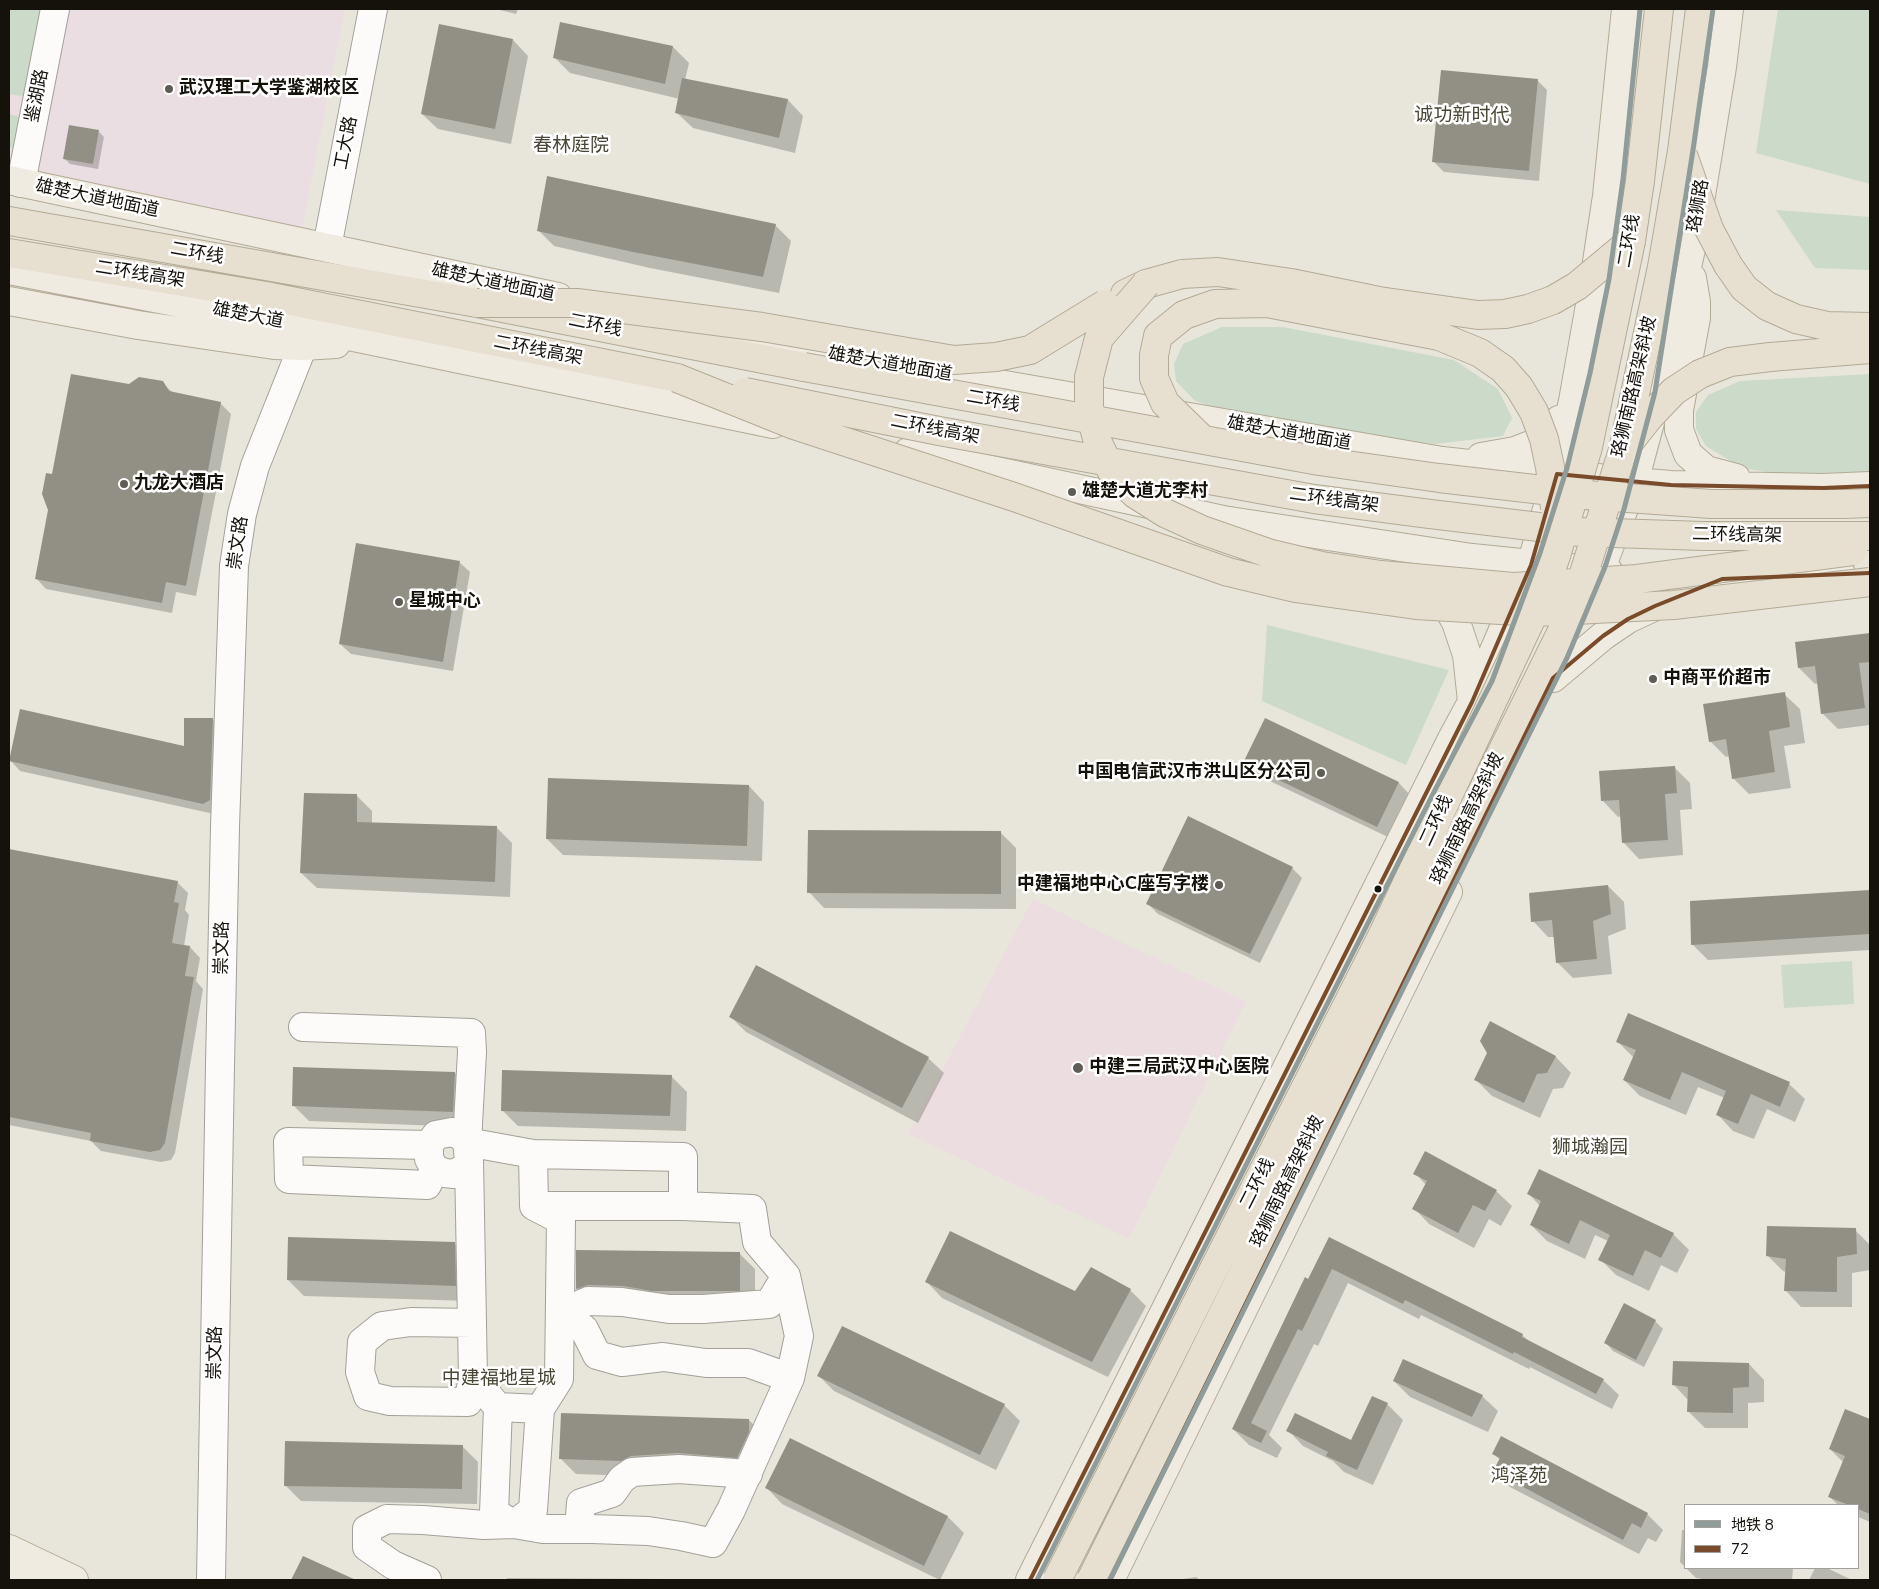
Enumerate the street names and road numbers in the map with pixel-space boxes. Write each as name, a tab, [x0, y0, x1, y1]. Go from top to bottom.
street label: 鉴湖路	[22, 67, 54, 125]
street label: 工大路	[331, 114, 363, 172]
street label: 雄楚大道地面道	[33, 175, 161, 223]
street label: 珞狮路	[1684, 178, 1714, 234]
street label: 二环线	[1615, 213, 1645, 269]
street label: 二环线	[169, 239, 225, 269]
street label: 二环线高架	[94, 257, 186, 293]
street label: 雄楚大道地面道	[429, 259, 557, 307]
street label: 雄楚大道	[211, 299, 285, 333]
street label: 二环线	[566, 310, 624, 342]
street label: 珞狮南路高架斜坡	[1608, 314, 1662, 460]
street label: 二环线高架	[492, 332, 584, 370]
street label: 雄楚大道地面道	[826, 343, 954, 387]
street label: 二环线	[965, 387, 1021, 417]
street label: 二环线高架	[889, 411, 981, 449]
street label: 雄楚大道地面道	[1225, 412, 1353, 456]
street label: 二环线高架	[1288, 484, 1380, 518]
street label: 崇文路	[225, 515, 253, 571]
street label: 二环线高架	[1692, 524, 1782, 548]
street label: 珞狮南路高架斜坡	[1427, 750, 1509, 888]
street label: 二环线	[1416, 792, 1458, 850]
street label: 崇文路	[212, 921, 234, 975]
street label: 珞狮南路高架斜坡	[1247, 1113, 1329, 1251]
street label: 二环线	[1236, 1155, 1280, 1213]
street label: 崇文路	[205, 1326, 227, 1380]

